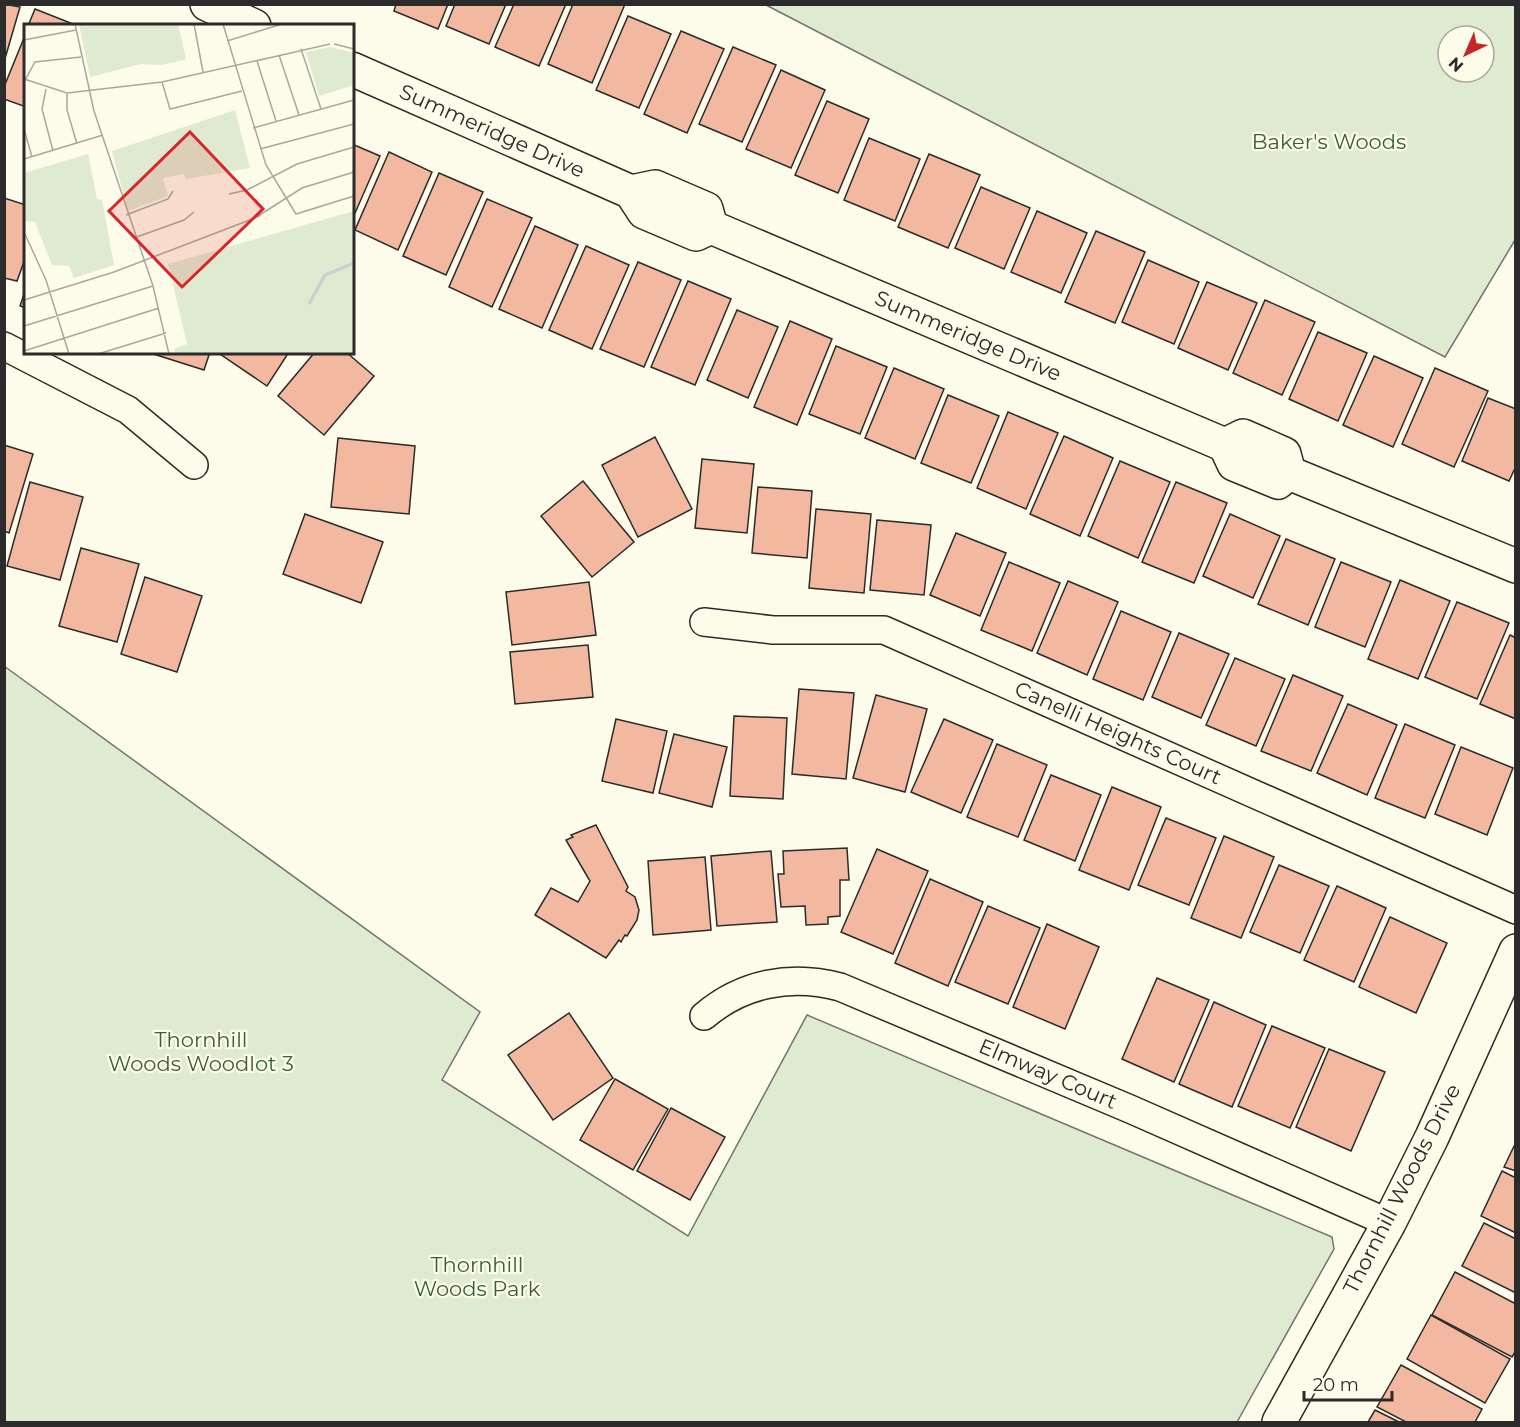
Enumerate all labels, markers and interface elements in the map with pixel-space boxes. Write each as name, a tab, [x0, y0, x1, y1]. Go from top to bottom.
inset map	[24, 24, 354, 354]
north arrow	[1436, 24, 1496, 84]
text: N	[1445, 53, 1467, 76]
street label: Summeridge Drive	[396, 78, 589, 183]
park label: Baker's Woods	[1252, 129, 1406, 154]
street label: Summeridge Drive	[871, 285, 1065, 386]
street label: Canelli Heights Court	[1011, 676, 1225, 789]
park label: Thornhill Woods Woodlot 3	[108, 1027, 294, 1076]
street label: Elmway Court	[975, 1033, 1121, 1114]
street label: Thornhill Woods Drive	[1338, 1080, 1465, 1298]
park label: Thornhill Woods Park	[414, 1252, 541, 1301]
scale bar	[1304, 1364, 1392, 1402]
text: 20 m	[1313, 1374, 1359, 1396]

